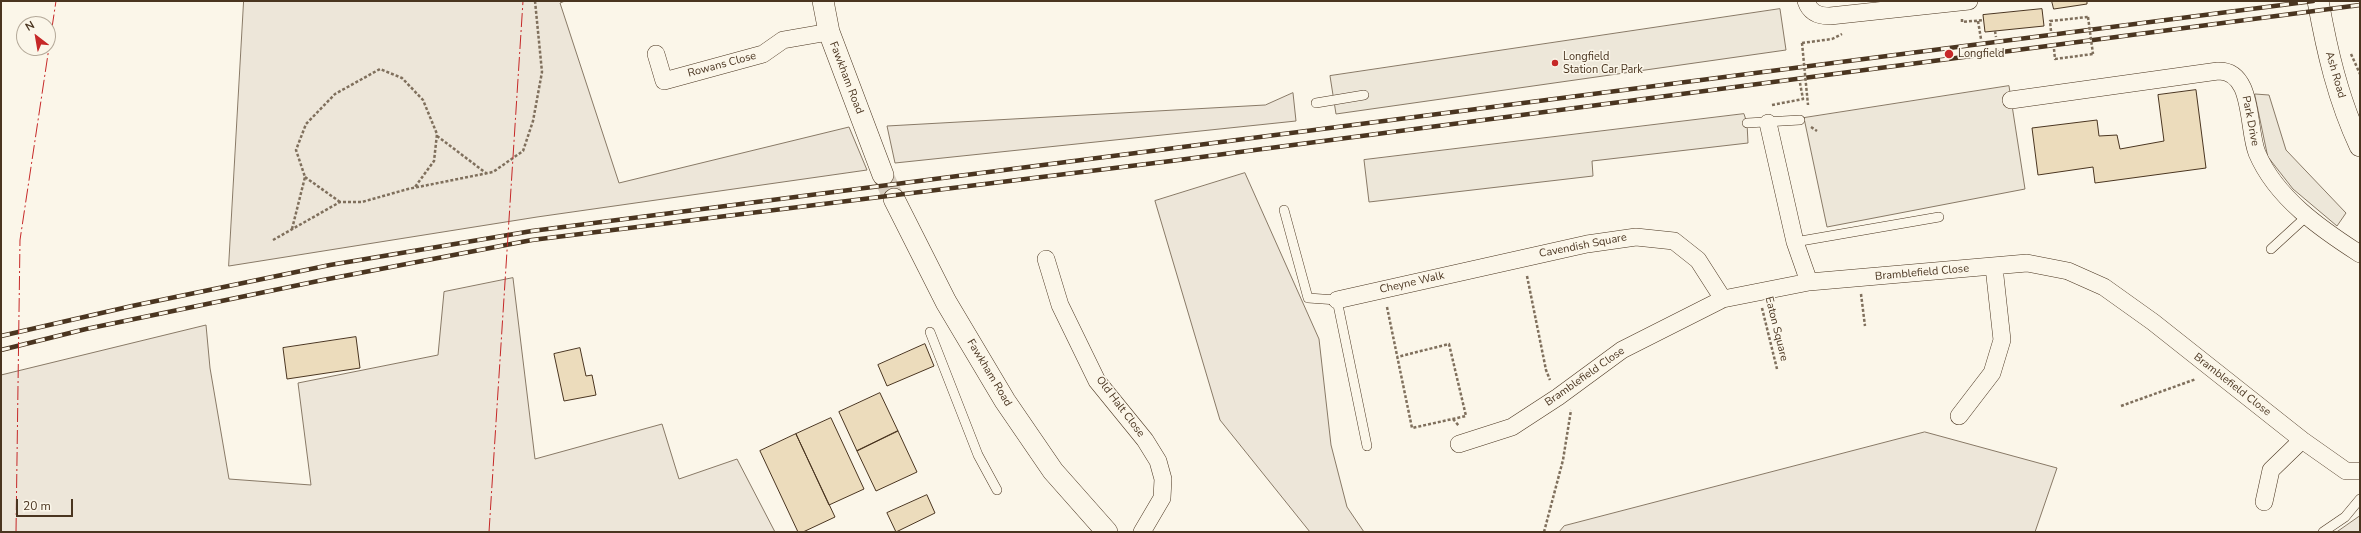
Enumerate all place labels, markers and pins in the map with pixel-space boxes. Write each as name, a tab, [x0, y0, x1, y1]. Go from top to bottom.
place label: Longfield	[1958, 47, 2004, 61]
marker: Longfield	[1943, 48, 1955, 60]
place label: Longfield Station Car Park	[1563, 50, 1643, 76]
marker: Longfield Station Car Park	[1550, 58, 1560, 68]

